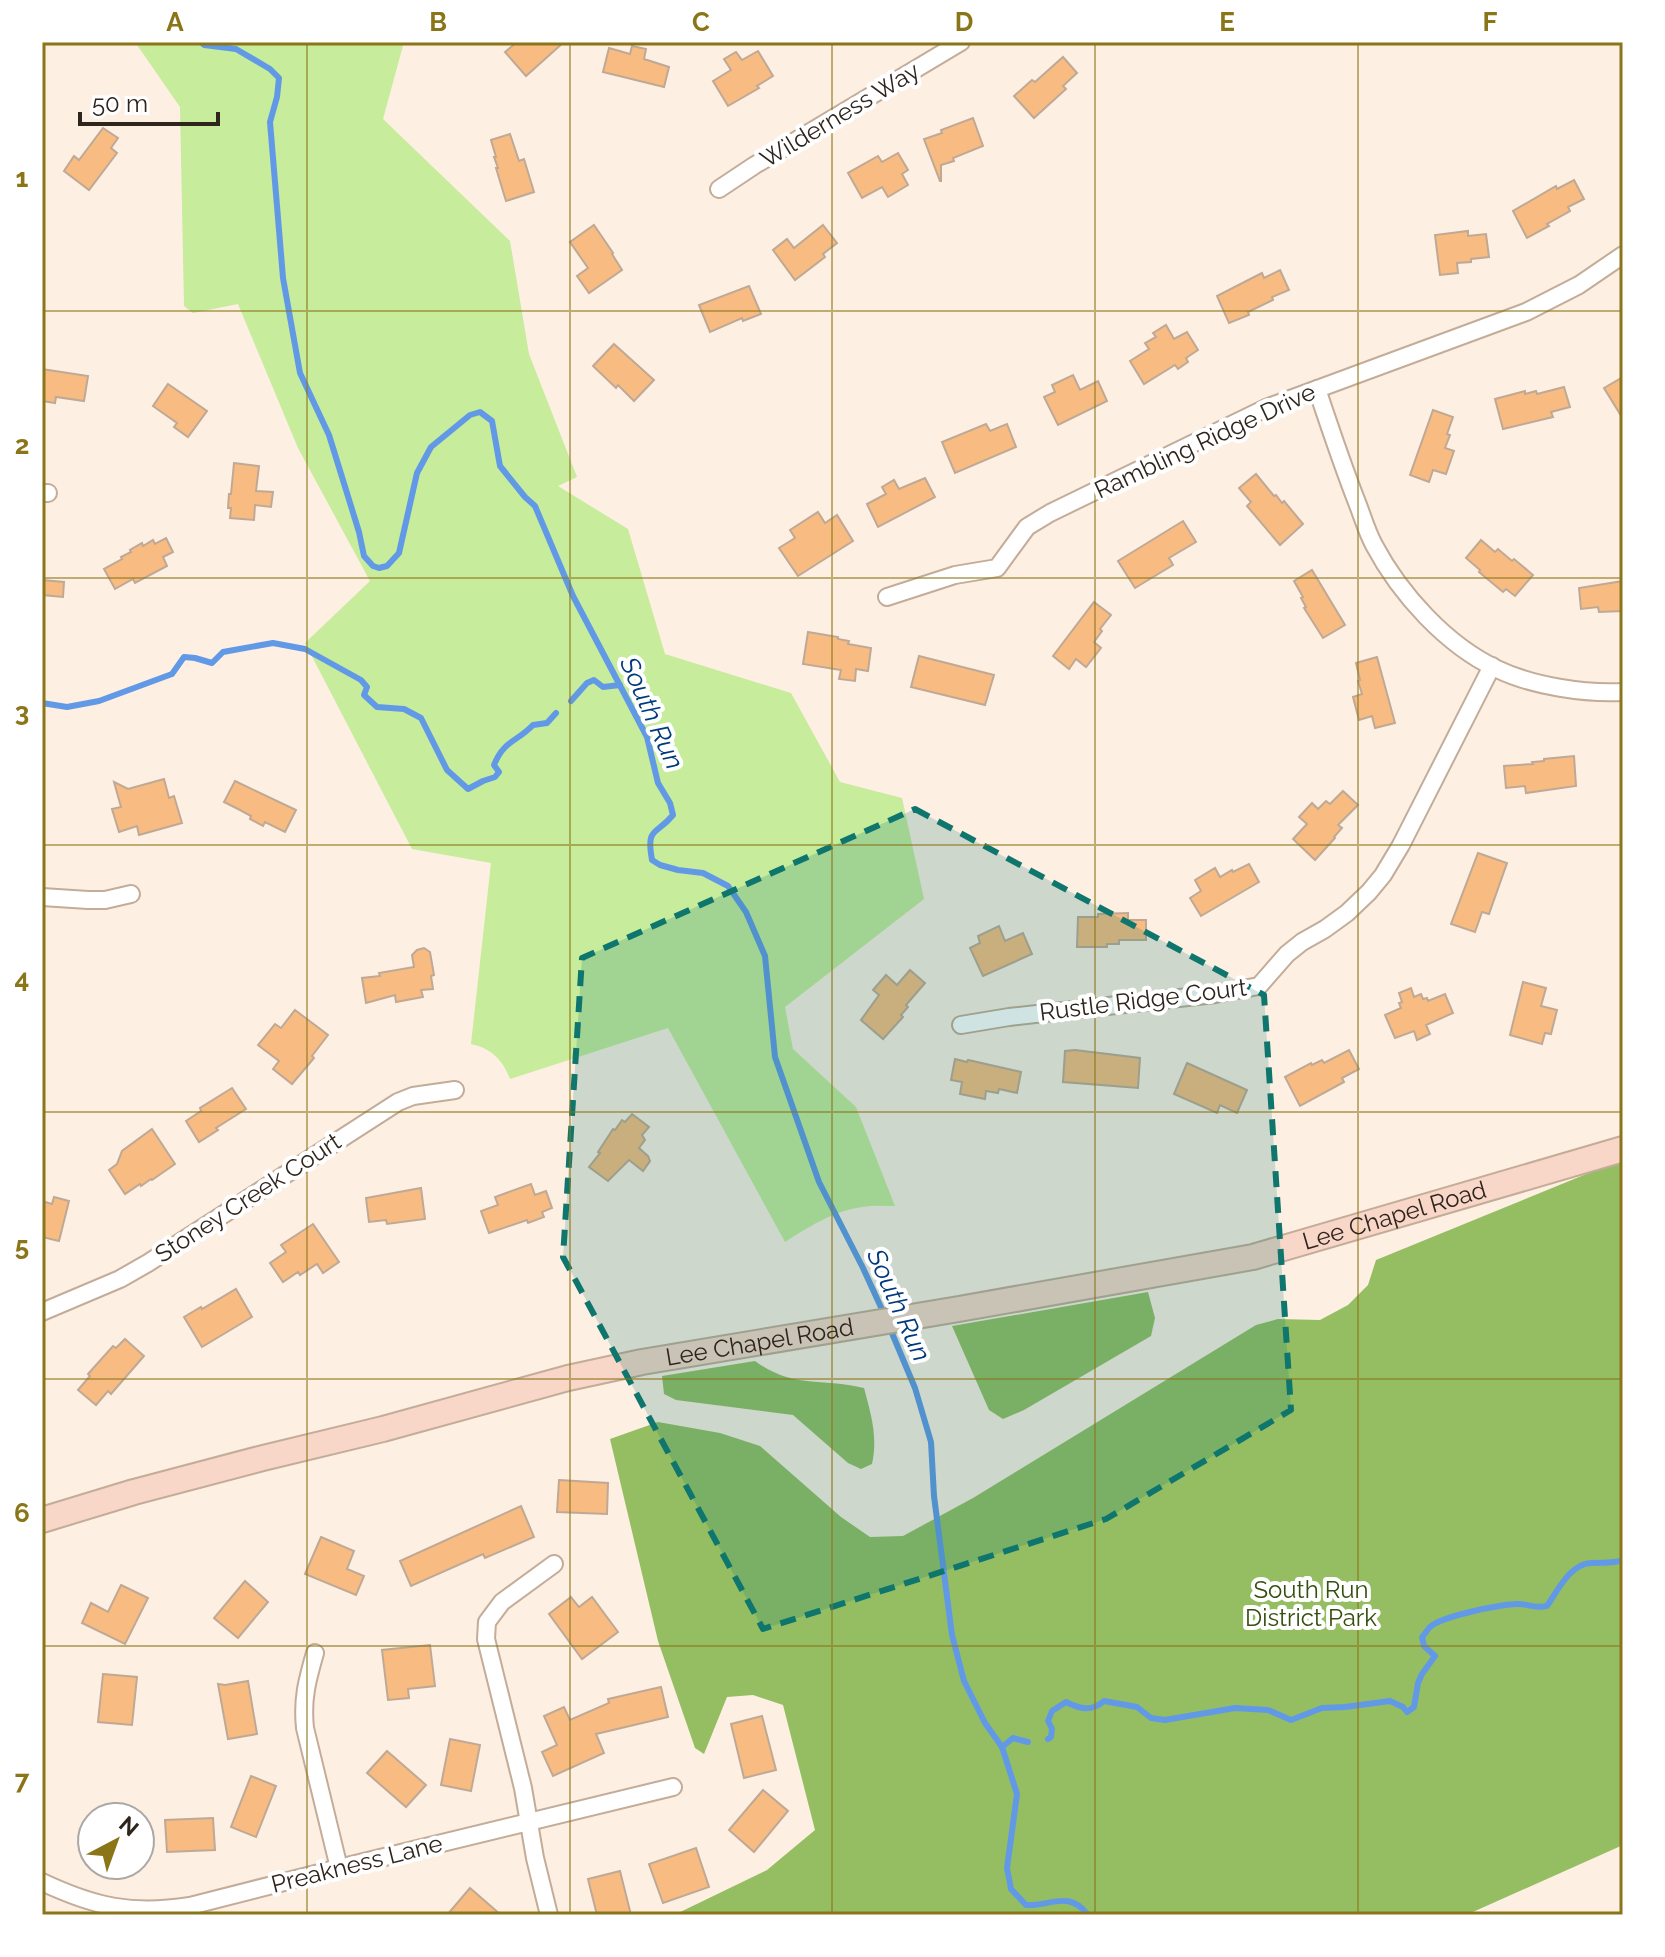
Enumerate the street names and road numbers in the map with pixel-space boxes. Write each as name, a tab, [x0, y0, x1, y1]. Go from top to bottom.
street label: Wilderness Way	[755, 56, 925, 173]
street label: Rambling Ridge Drive	[1090, 377, 1320, 504]
street label: Rustle Ridge Court	[1038, 972, 1248, 1027]
street label: Stoney Creek Court	[149, 1127, 346, 1268]
street label: Lee Chapel Road	[1299, 1175, 1490, 1256]
street label: Lee Chapel Road	[664, 1312, 856, 1372]
street label: Preakness Lane	[268, 1828, 445, 1899]

